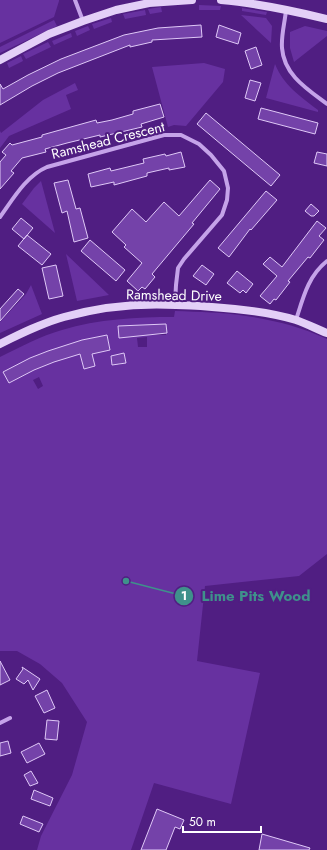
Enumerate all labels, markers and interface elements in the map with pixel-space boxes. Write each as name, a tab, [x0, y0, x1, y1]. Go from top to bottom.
street label: Ramshead Crescent	[49, 116, 167, 164]
street label: Ramshead Drive	[126, 284, 222, 306]
callout: Lime Pits Wood	[174, 583, 318, 610]
text: Lime Pits Wood	[202, 585, 310, 607]
text: 1	[181, 587, 187, 605]
scale bar	[183, 808, 261, 834]
text: 50 m	[189, 813, 216, 831]

